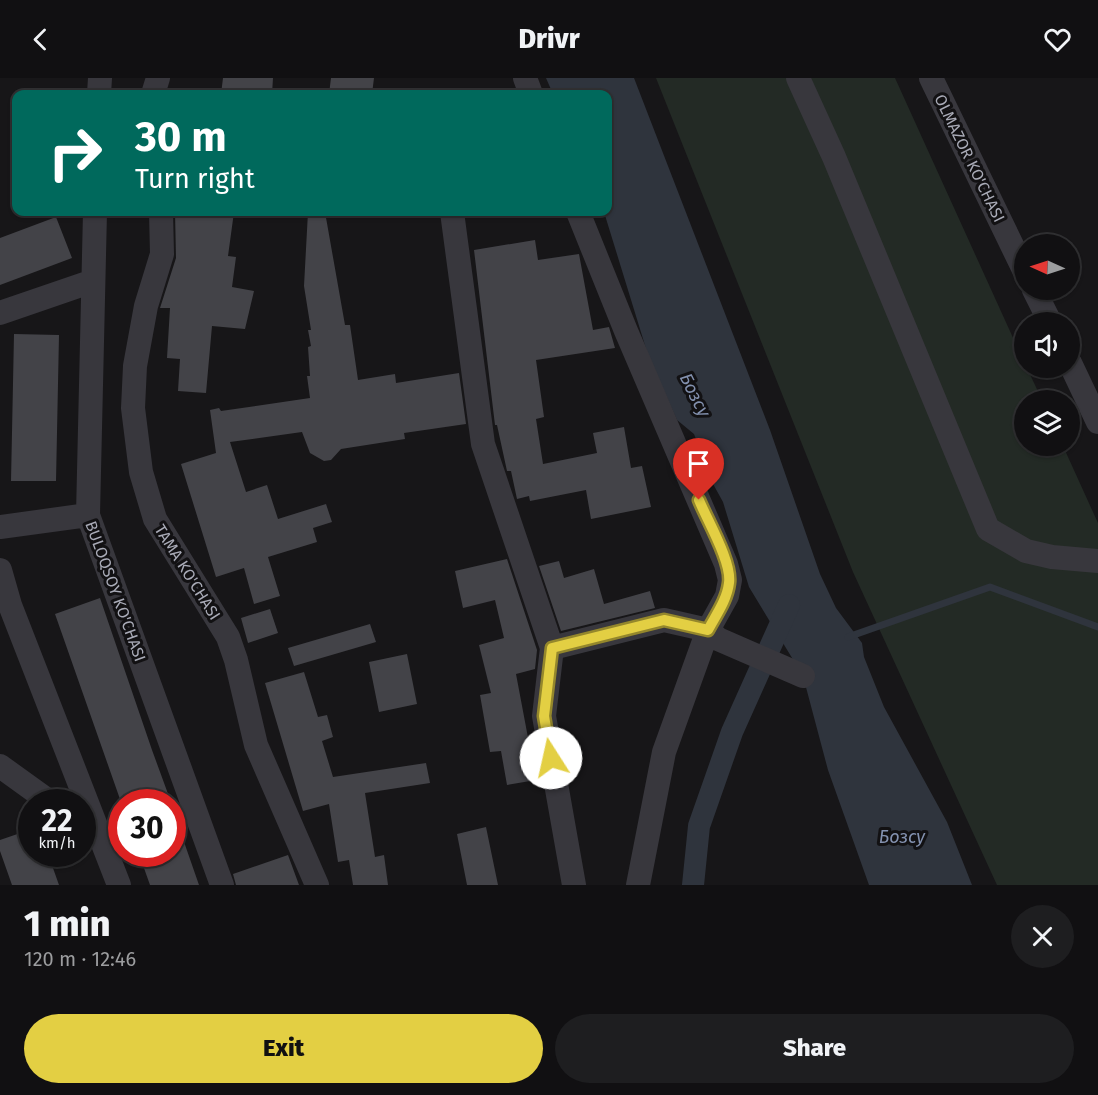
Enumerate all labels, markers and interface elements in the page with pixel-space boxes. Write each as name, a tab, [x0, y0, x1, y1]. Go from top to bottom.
icon: back	[24, 23, 57, 56]
text: Drivr	[518, 23, 580, 55]
icon: heart	[1041, 23, 1074, 56]
street label: OLMAZOR KO'CHASI	[930, 91, 1009, 225]
text: 30 m	[135, 112, 227, 162]
icon: right	[36, 114, 114, 192]
text: Turn right	[135, 163, 255, 195]
north arrow	[1014, 234, 1080, 300]
map controls	[1014, 234, 1080, 456]
button: sound	[1014, 312, 1080, 378]
water label: Бозсу	[675, 369, 716, 422]
button: layers	[1014, 390, 1080, 456]
pin	[673, 438, 724, 500]
icon: arrive	[682, 447, 715, 480]
street label: BULOQSOY KO'CHASI	[81, 518, 150, 664]
street label: TAMA KO'CHASI	[151, 521, 224, 623]
position arrow	[519, 726, 583, 790]
speed limit sign: 30	[108, 789, 186, 867]
text: 22	[41, 803, 73, 839]
water label: Бозсу	[879, 826, 926, 848]
text: km/h	[38, 834, 76, 852]
text: 1 min	[24, 902, 110, 946]
button: close	[1011, 905, 1074, 968]
text: 120 m · 12:46	[24, 947, 136, 971]
button: Exit	[24, 1014, 543, 1083]
button: Share	[555, 1014, 1074, 1083]

